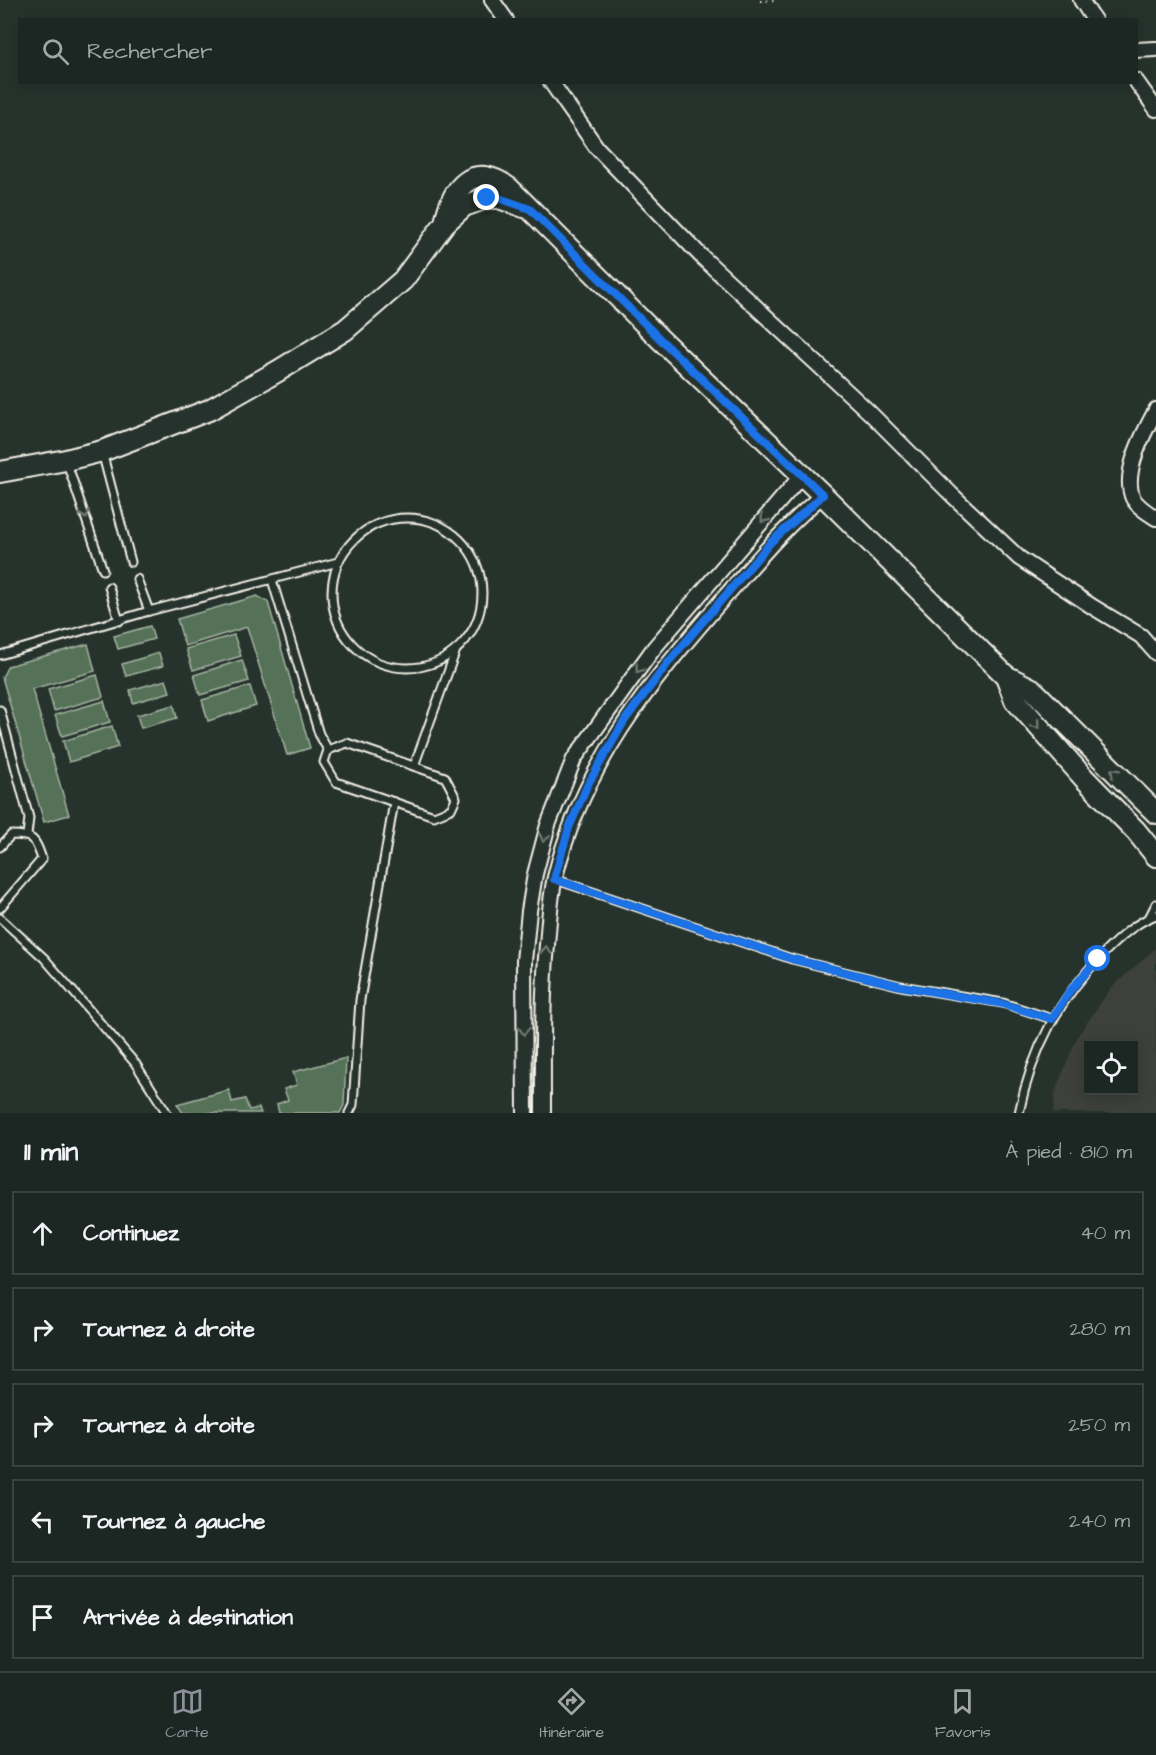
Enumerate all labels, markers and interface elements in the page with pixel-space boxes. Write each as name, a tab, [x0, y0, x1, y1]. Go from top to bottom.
search box	[18, 18, 1138, 84]
icon: search	[39, 35, 72, 68]
text: Rechercher	[87, 36, 212, 67]
route end	[473, 184, 499, 210]
one-way arrow	[78, 509, 91, 520]
one-way arrow	[760, 512, 771, 523]
one-way arrow	[635, 663, 646, 674]
one-way arrow	[1029, 718, 1040, 728]
one-way arrow	[1110, 769, 1121, 780]
one-way arrow	[539, 832, 552, 842]
one-way arrow	[540, 945, 553, 954]
route start	[1084, 945, 1110, 971]
one-way arrow	[518, 1026, 530, 1035]
map controls	[1084, 1041, 1138, 1095]
button: locate	[1084, 1041, 1138, 1095]
text: 11 min	[24, 1134, 78, 1170]
text: À pied · 810 m	[1005, 1138, 1132, 1166]
icon: ahead	[26, 1217, 59, 1250]
text: Continuez	[83, 1218, 179, 1249]
text: 40 m	[1080, 1219, 1130, 1247]
icon: right	[26, 1313, 59, 1346]
text: Tournez à droite	[83, 1314, 255, 1345]
text: 280 m	[1069, 1315, 1130, 1343]
icon: right	[26, 1409, 59, 1442]
text: Tournez à droite	[83, 1410, 255, 1441]
text: 250 m	[1068, 1411, 1130, 1439]
icon: left	[26, 1505, 59, 1538]
text: Tournez à gauche	[83, 1506, 265, 1537]
text: 240 m	[1069, 1507, 1130, 1535]
icon: arrive	[26, 1601, 59, 1634]
text: Arrivée à destination	[83, 1602, 293, 1633]
tab: Carte	[165, 1685, 209, 1743]
tab: Itinéraire	[539, 1685, 604, 1743]
tab: Favoris	[935, 1685, 991, 1743]

